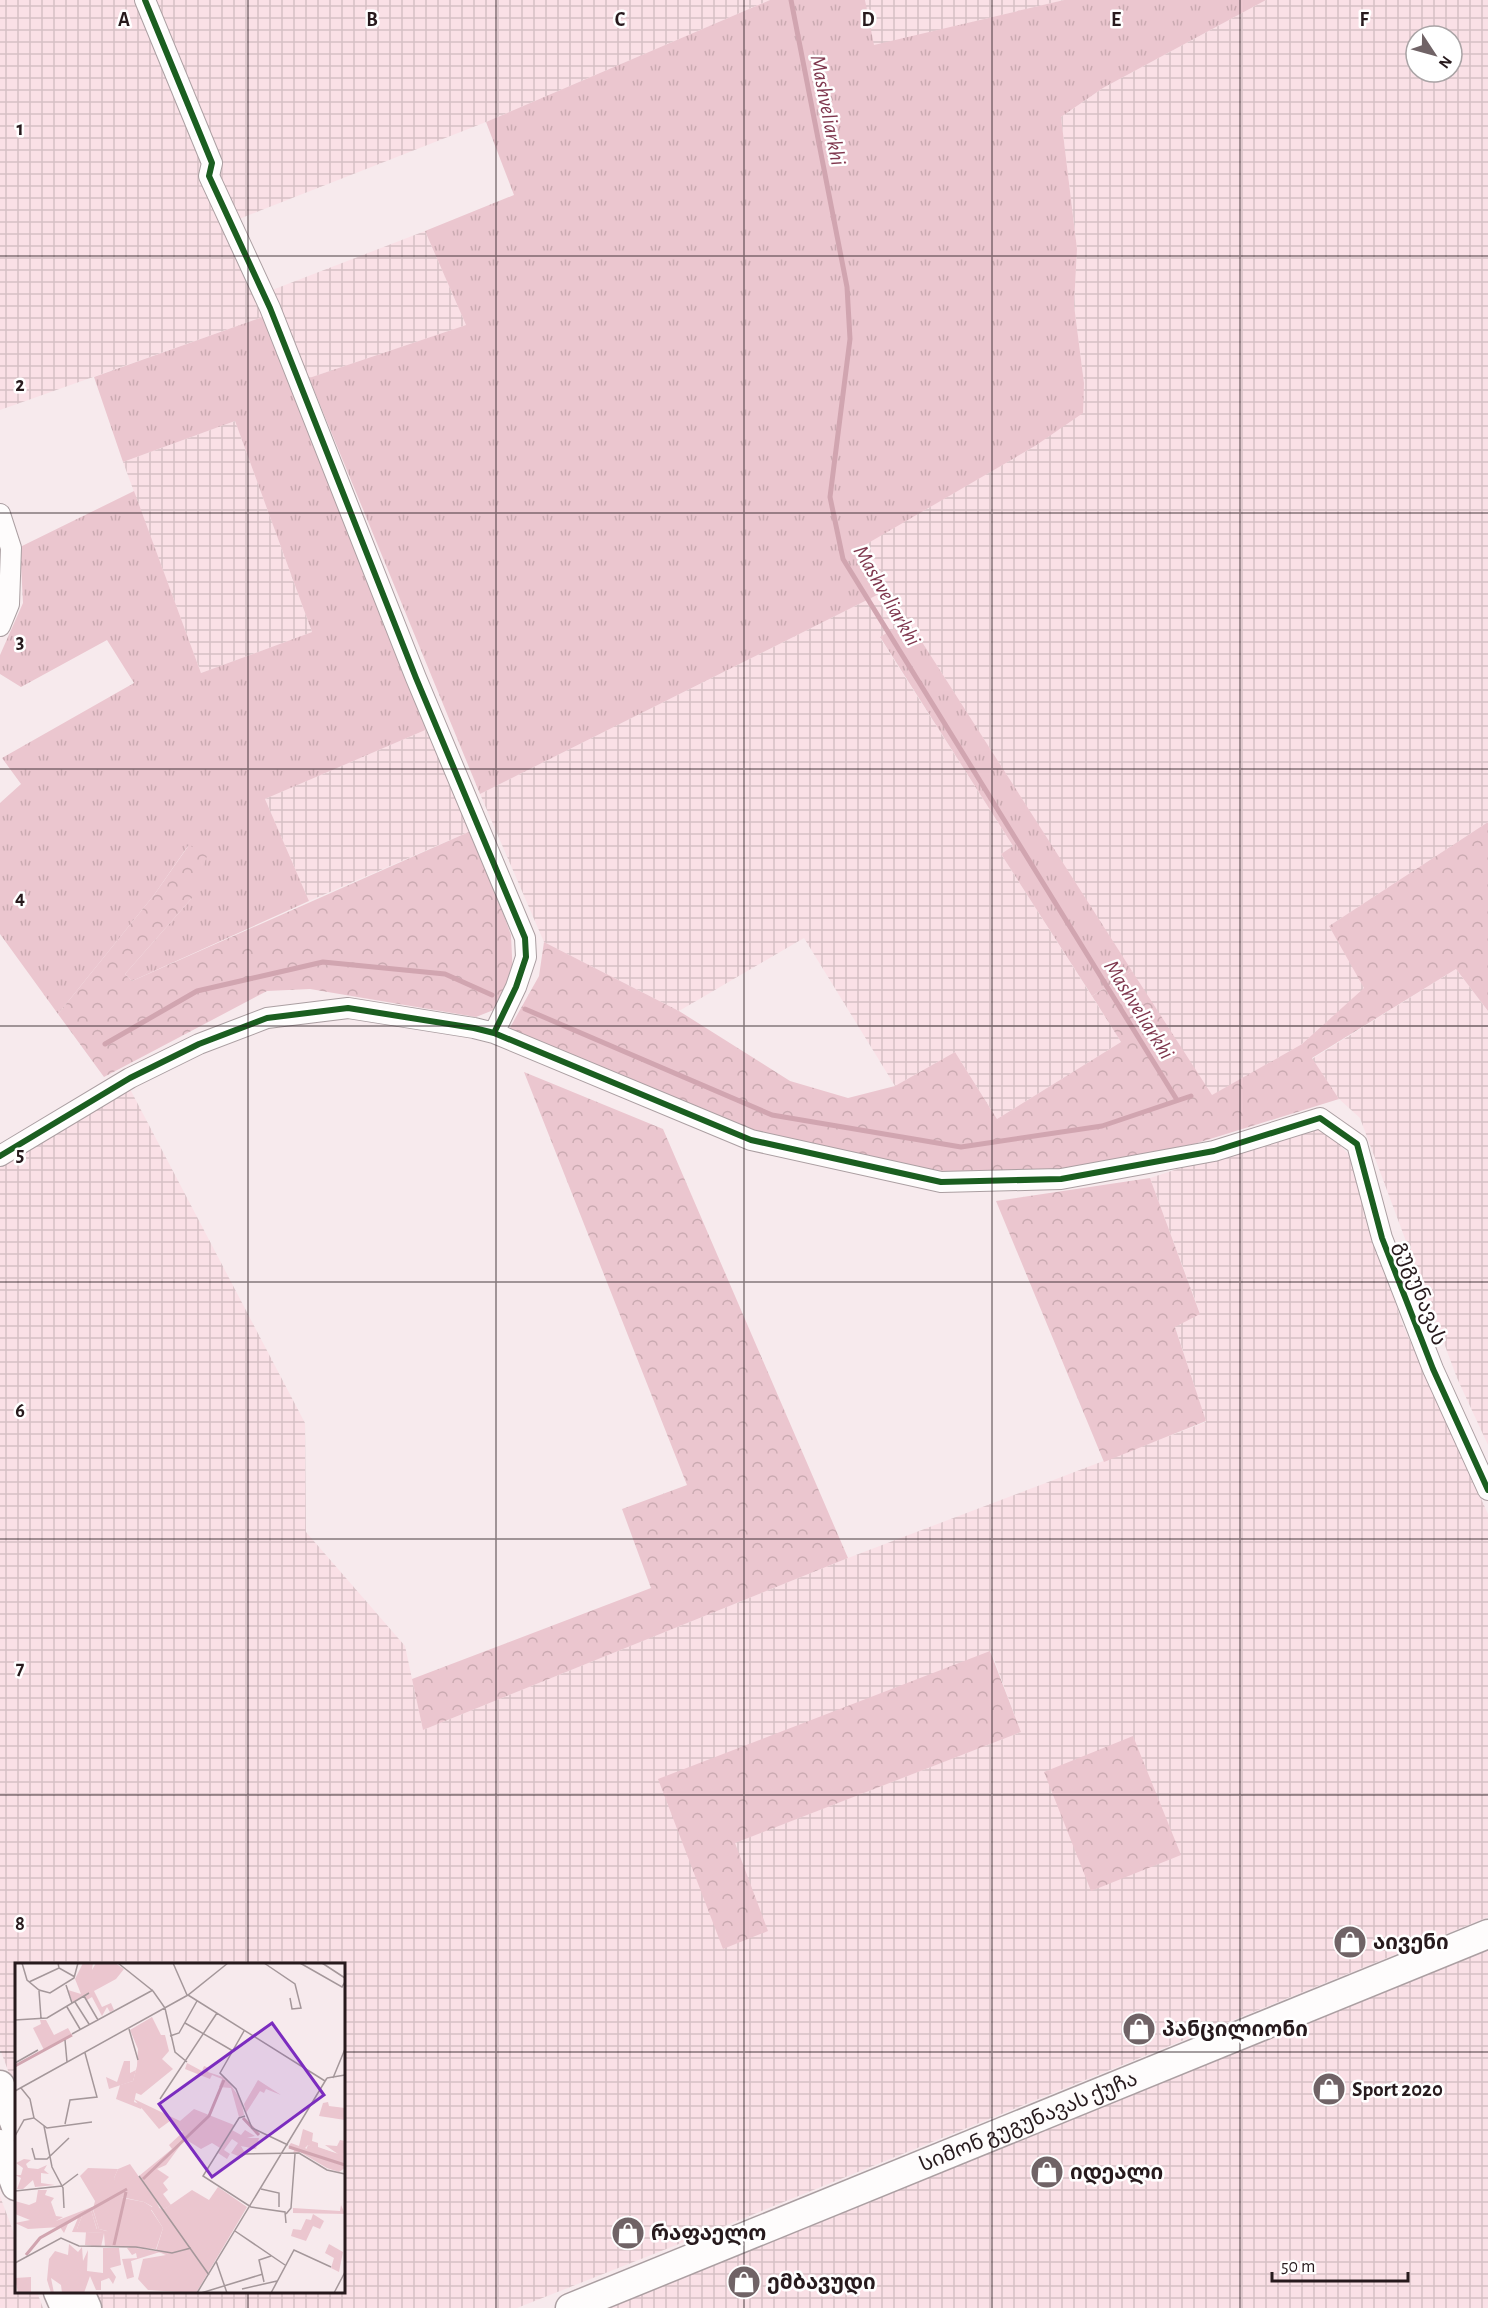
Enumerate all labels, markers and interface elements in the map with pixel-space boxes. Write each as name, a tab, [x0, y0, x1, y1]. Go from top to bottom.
text: A	[118, 10, 130, 30]
text: B	[366, 10, 378, 30]
text: C	[615, 10, 626, 30]
text: D	[861, 10, 875, 30]
text: E	[1111, 10, 1121, 30]
text: F	[1359, 10, 1369, 30]
north arrow	[1404, 24, 1464, 84]
water label: Mashveliarkhi	[807, 53, 850, 167]
text: N	[1436, 53, 1455, 71]
text: 1	[16, 119, 24, 139]
text: 2	[15, 375, 25, 395]
water label: Mashveliarkhi	[850, 542, 925, 650]
text: 3	[16, 632, 24, 652]
text: 4	[15, 888, 25, 908]
water label: Mashveliarkhi	[1100, 956, 1178, 1063]
text: 5	[16, 1145, 24, 1165]
street label: გუგუნავას	[1390, 1238, 1450, 1349]
text: 6	[15, 1401, 25, 1421]
text: 7	[16, 1658, 25, 1678]
text: 8	[15, 1914, 25, 1934]
shop icon: აივენი	[1332, 1924, 1368, 1960]
place label: აივენი	[1373, 1932, 1449, 1954]
inset map	[15, 1963, 345, 2293]
shop icon: პანცილიონი	[1121, 2011, 1157, 2047]
place label: პანცილიონი	[1162, 2019, 1308, 2042]
street label: სიმონ გუგუნავას ქუჩა	[917, 2068, 1141, 2175]
shop icon: Sport 2020	[1311, 2071, 1347, 2107]
place label: Sport 2020	[1352, 2079, 1443, 2100]
shop icon: იდეალი	[1029, 2154, 1065, 2190]
place label: იდეალი	[1070, 2162, 1163, 2185]
shop icon: რაფაელო	[610, 2215, 646, 2251]
place label: რაფაელო	[651, 2223, 766, 2246]
scale bar	[1272, 2245, 1408, 2283]
text: 50 m	[1281, 2258, 1315, 2276]
shop icon: ემბავუდი	[726, 2264, 762, 2300]
place label: ემბავუდი	[767, 2272, 876, 2295]

